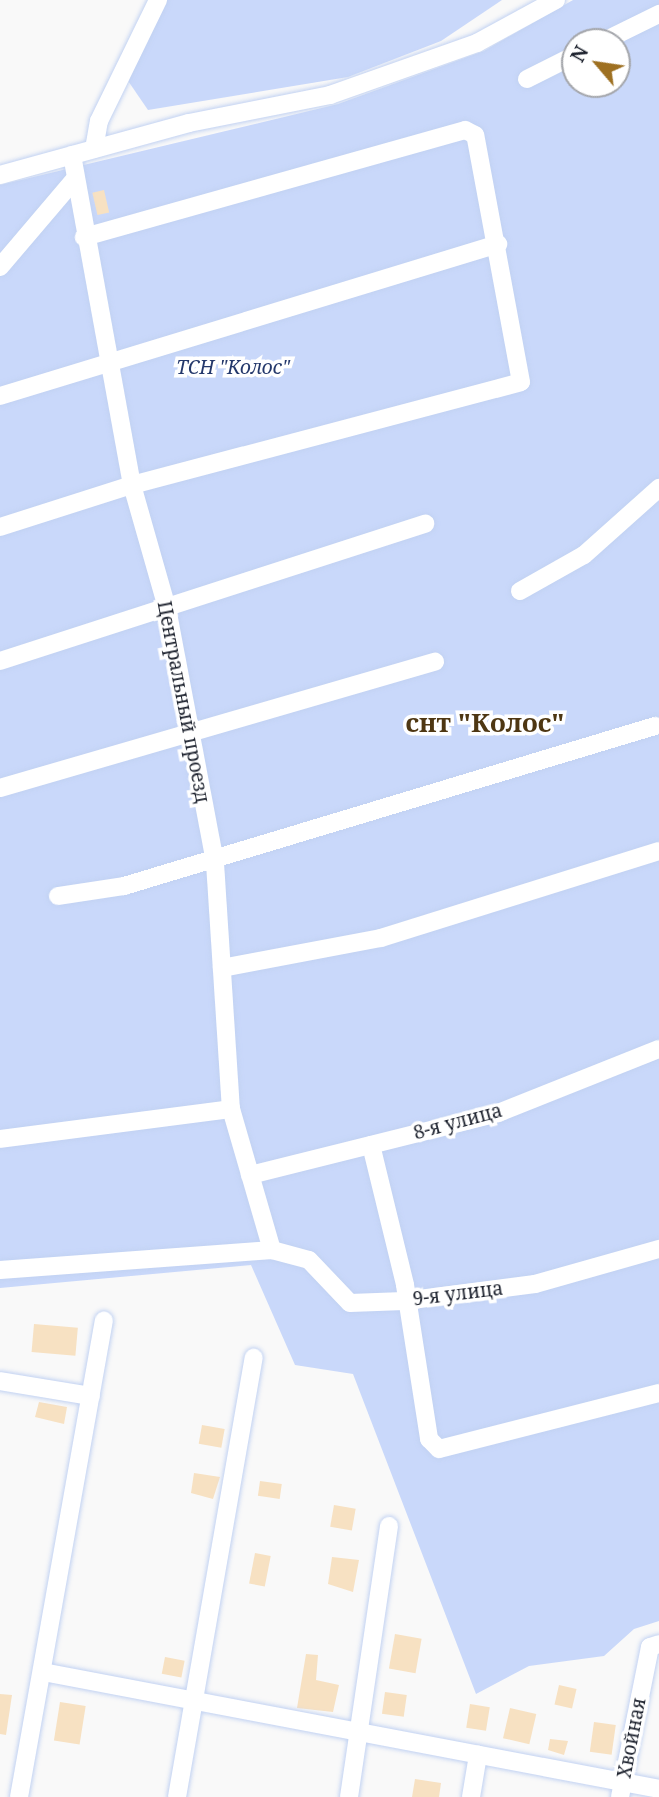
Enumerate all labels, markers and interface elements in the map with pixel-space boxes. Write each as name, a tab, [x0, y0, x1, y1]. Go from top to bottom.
north arrow	[561, 28, 631, 98]
text: N	[564, 41, 594, 67]
park label: ТСН "Колос"	[176, 357, 290, 379]
street label: Центральный проезд	[152, 599, 214, 805]
district label: снт "Колос"	[405, 707, 565, 739]
street label: 8-я улица	[411, 1099, 505, 1145]
street label: 9-я улица	[411, 1277, 505, 1311]
street label: Хвойная	[613, 1696, 651, 1780]

